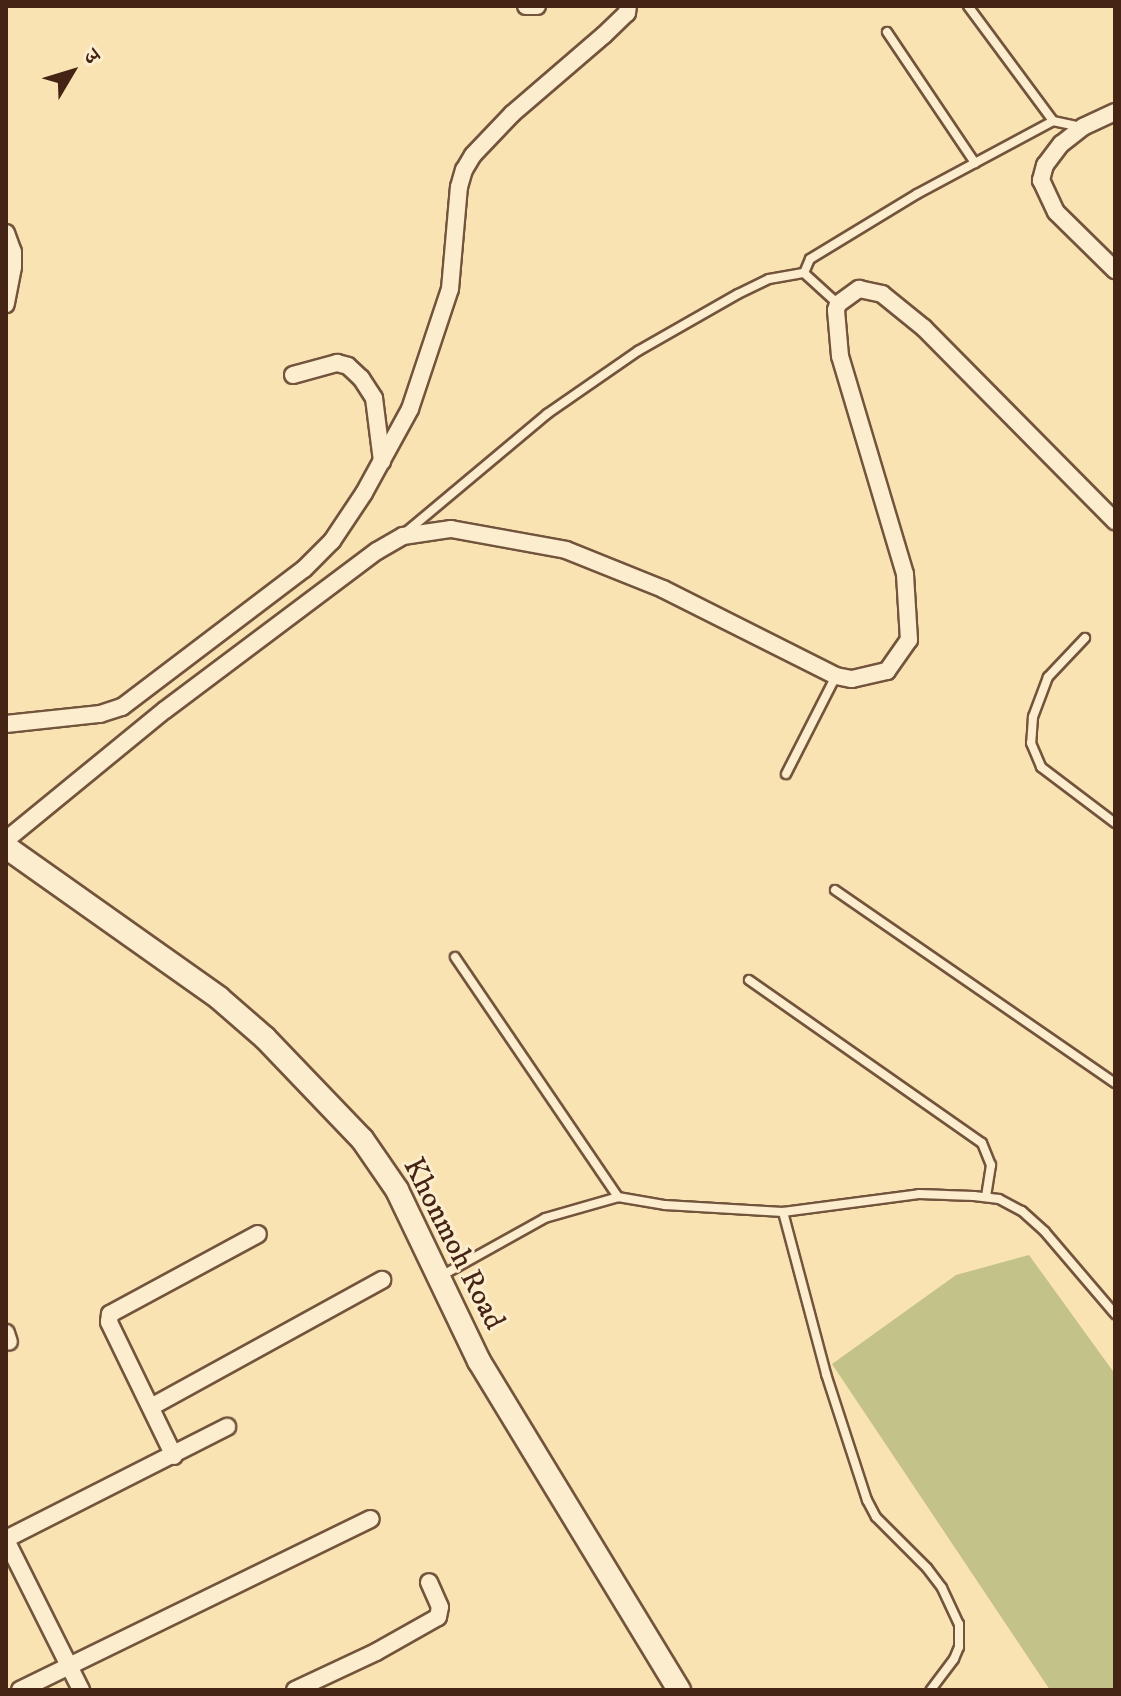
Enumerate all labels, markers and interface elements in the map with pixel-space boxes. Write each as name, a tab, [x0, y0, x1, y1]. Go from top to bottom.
north arrow	[32, 32, 112, 112]
text: उ	[77, 44, 105, 70]
street label: Khonmoh Road	[394, 1152, 512, 1336]

